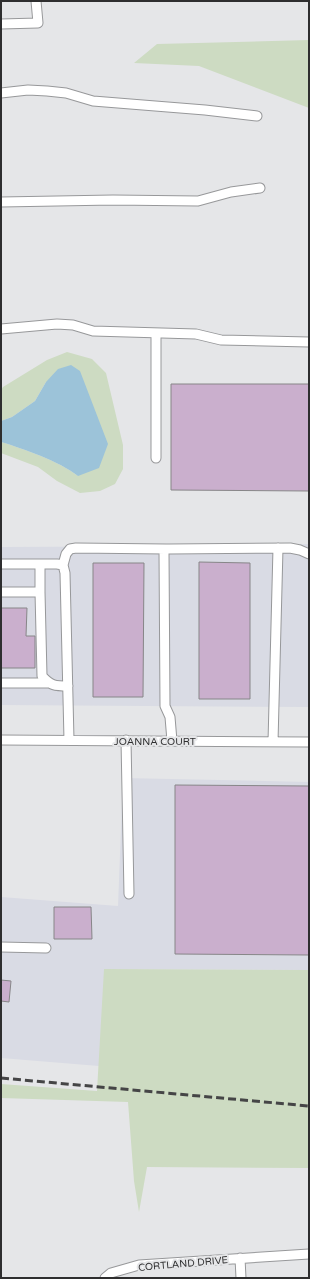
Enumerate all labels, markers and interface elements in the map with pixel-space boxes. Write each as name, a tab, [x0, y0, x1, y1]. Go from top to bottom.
street label: JOANNA COURT	[114, 736, 196, 748]
street label: CORTLAND DRIVE	[138, 1254, 228, 1274]

